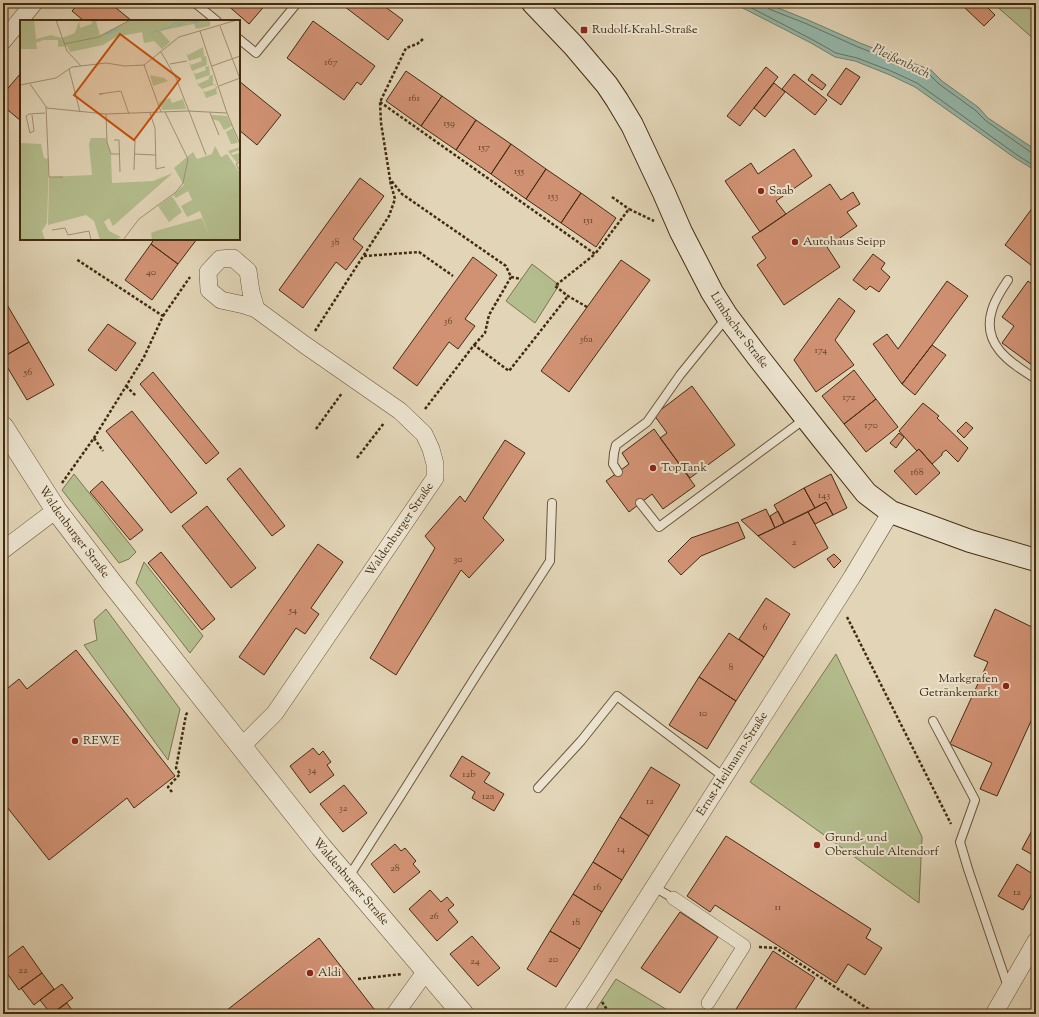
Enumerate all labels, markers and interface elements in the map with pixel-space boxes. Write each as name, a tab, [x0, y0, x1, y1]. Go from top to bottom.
inset map	[20, 20, 240, 240]
place label: Rudolf-Krahl-Straße	[592, 21, 698, 39]
marker: Rudolf-Krahl-Straße	[579, 25, 589, 35]
water label: Pleißenbach	[869, 40, 933, 84]
house number: 167	[324, 55, 338, 70]
house number: 161	[408, 91, 420, 106]
house number: 159	[443, 116, 455, 131]
house number: 157	[478, 140, 490, 155]
house number: 155	[514, 164, 525, 179]
place label: Saab	[769, 182, 794, 200]
marker: Saab	[756, 186, 766, 196]
house number: 153	[548, 189, 558, 204]
house number: 151	[583, 213, 594, 228]
place label: Autohaus Seipp	[803, 233, 886, 251]
house number: 38	[330, 235, 340, 250]
marker: Autohaus Seipp	[790, 237, 800, 247]
house number: 40	[146, 265, 156, 280]
street label: Limbacher Straße	[705, 289, 773, 373]
house number: 36	[444, 314, 452, 329]
house number: 36a	[579, 332, 593, 347]
house number: 174	[815, 343, 827, 358]
house number: 56	[23, 365, 32, 380]
house number: 172	[843, 390, 856, 405]
house number: 170	[864, 418, 878, 433]
place label: TopTank	[661, 459, 707, 477]
marker: TopTank	[648, 463, 658, 473]
house number: 168	[910, 465, 924, 480]
street label: Waldenburger Straße	[361, 479, 439, 580]
street label: Waldenburger Straße	[34, 483, 114, 582]
house number: 143	[818, 488, 830, 503]
house number: 2	[792, 535, 797, 550]
house number: 30	[453, 552, 463, 567]
house number: 54	[288, 603, 297, 618]
house number: 6	[763, 620, 768, 635]
house number: 8	[729, 660, 734, 675]
place label: Markgrafen Getränkemarkt	[919, 670, 998, 702]
marker: Markgrafen Getränkemarkt	[1001, 681, 1011, 691]
house number: 10	[699, 706, 707, 721]
street label: Ernst-Heilmann-Straße	[692, 708, 773, 820]
place label: REWE	[83, 732, 120, 750]
marker: REWE	[70, 736, 80, 746]
house number: 34	[307, 763, 317, 778]
house number: 12b	[462, 767, 476, 782]
house number: 12a	[482, 789, 495, 804]
house number: 12	[646, 794, 654, 809]
house number: 32	[339, 801, 348, 816]
place label: Grund- und Oberschule Altendorf	[825, 829, 940, 861]
street label: Waldenburger Straße	[308, 834, 394, 930]
marker: Grund- und Oberschule Altendorf	[812, 840, 822, 850]
house number: 14	[617, 842, 625, 857]
house number: 28	[390, 861, 400, 876]
house number: 16	[593, 880, 601, 895]
house number: 12	[1013, 885, 1021, 900]
house number: 11	[775, 900, 782, 915]
house number: 26	[429, 909, 439, 924]
house number: 18	[572, 915, 580, 930]
house number: 20	[548, 952, 558, 967]
house number: 24	[470, 954, 480, 969]
house number: 22	[18, 963, 28, 978]
place label: Aldi	[318, 964, 342, 982]
marker: Aldi	[305, 968, 315, 978]

